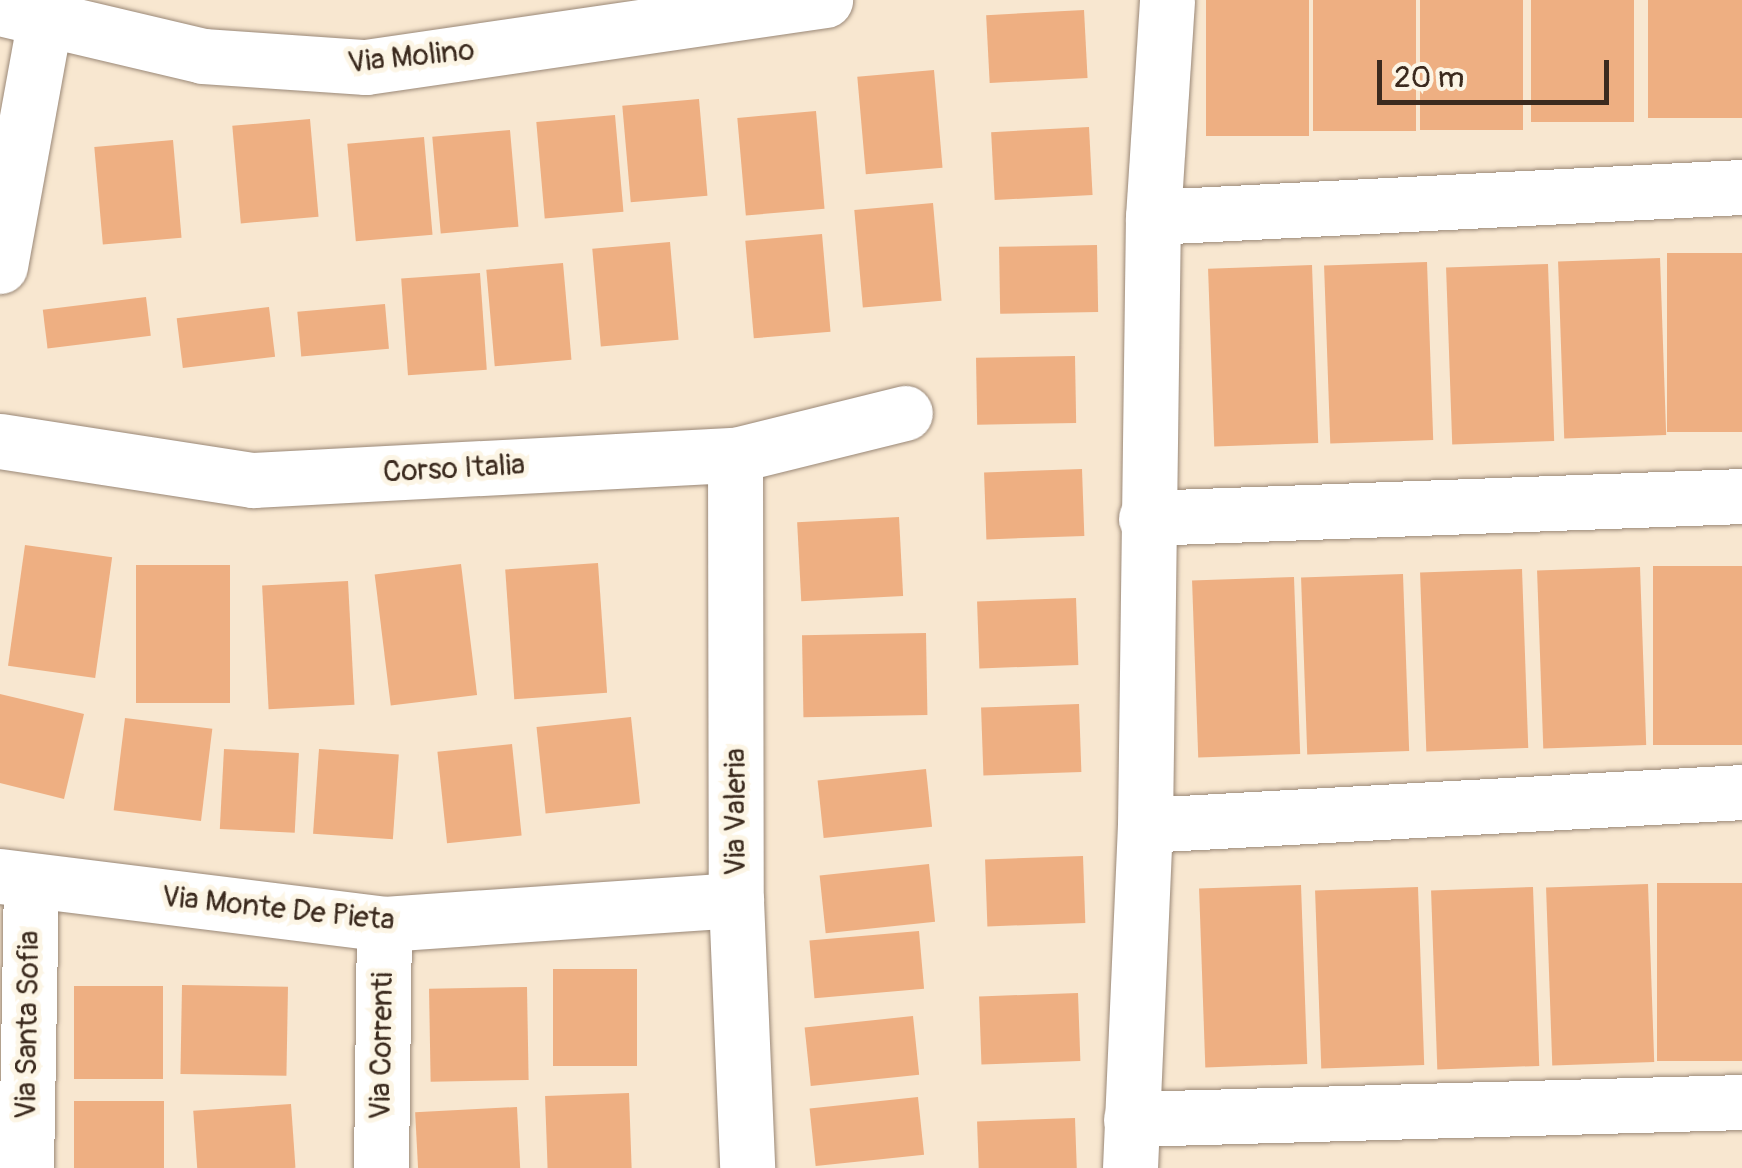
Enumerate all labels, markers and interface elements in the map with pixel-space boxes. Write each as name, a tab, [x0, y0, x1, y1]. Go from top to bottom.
street label: Via Molino	[346, 32, 476, 82]
scale bar	[1382, 40, 1614, 102]
text: 20 m	[1394, 59, 1464, 96]
street label: Corso Italia	[382, 447, 526, 491]
street label: Via Valeria	[718, 748, 754, 876]
street label: Via Monte De Pieta	[160, 879, 396, 939]
street label: Via Santa Sofia	[8, 930, 48, 1120]
street label: Via Correnti	[363, 972, 401, 1120]

